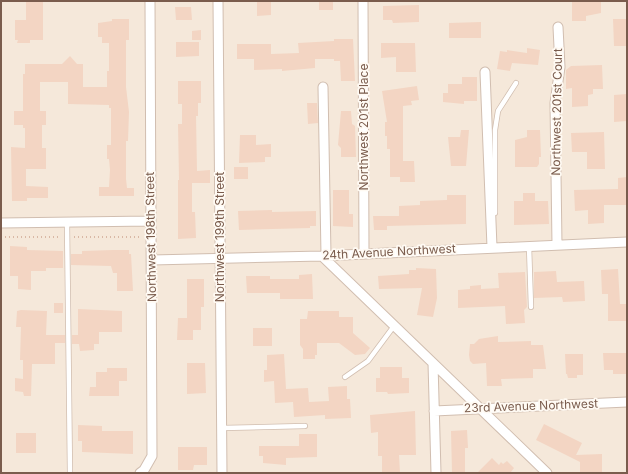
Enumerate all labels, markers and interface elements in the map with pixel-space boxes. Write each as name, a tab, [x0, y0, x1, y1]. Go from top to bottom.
street label: Northwest 201st Court	[548, 48, 565, 176]
street label: Northwest 201st Place	[356, 64, 371, 190]
street label: Northwest 198th Street	[142, 172, 159, 302]
street label: Northwest 199th Street	[212, 172, 227, 302]
street label: 24th Avenue Northwest	[322, 241, 456, 262]
street label: 23rd Avenue Northwest	[464, 396, 598, 415]

